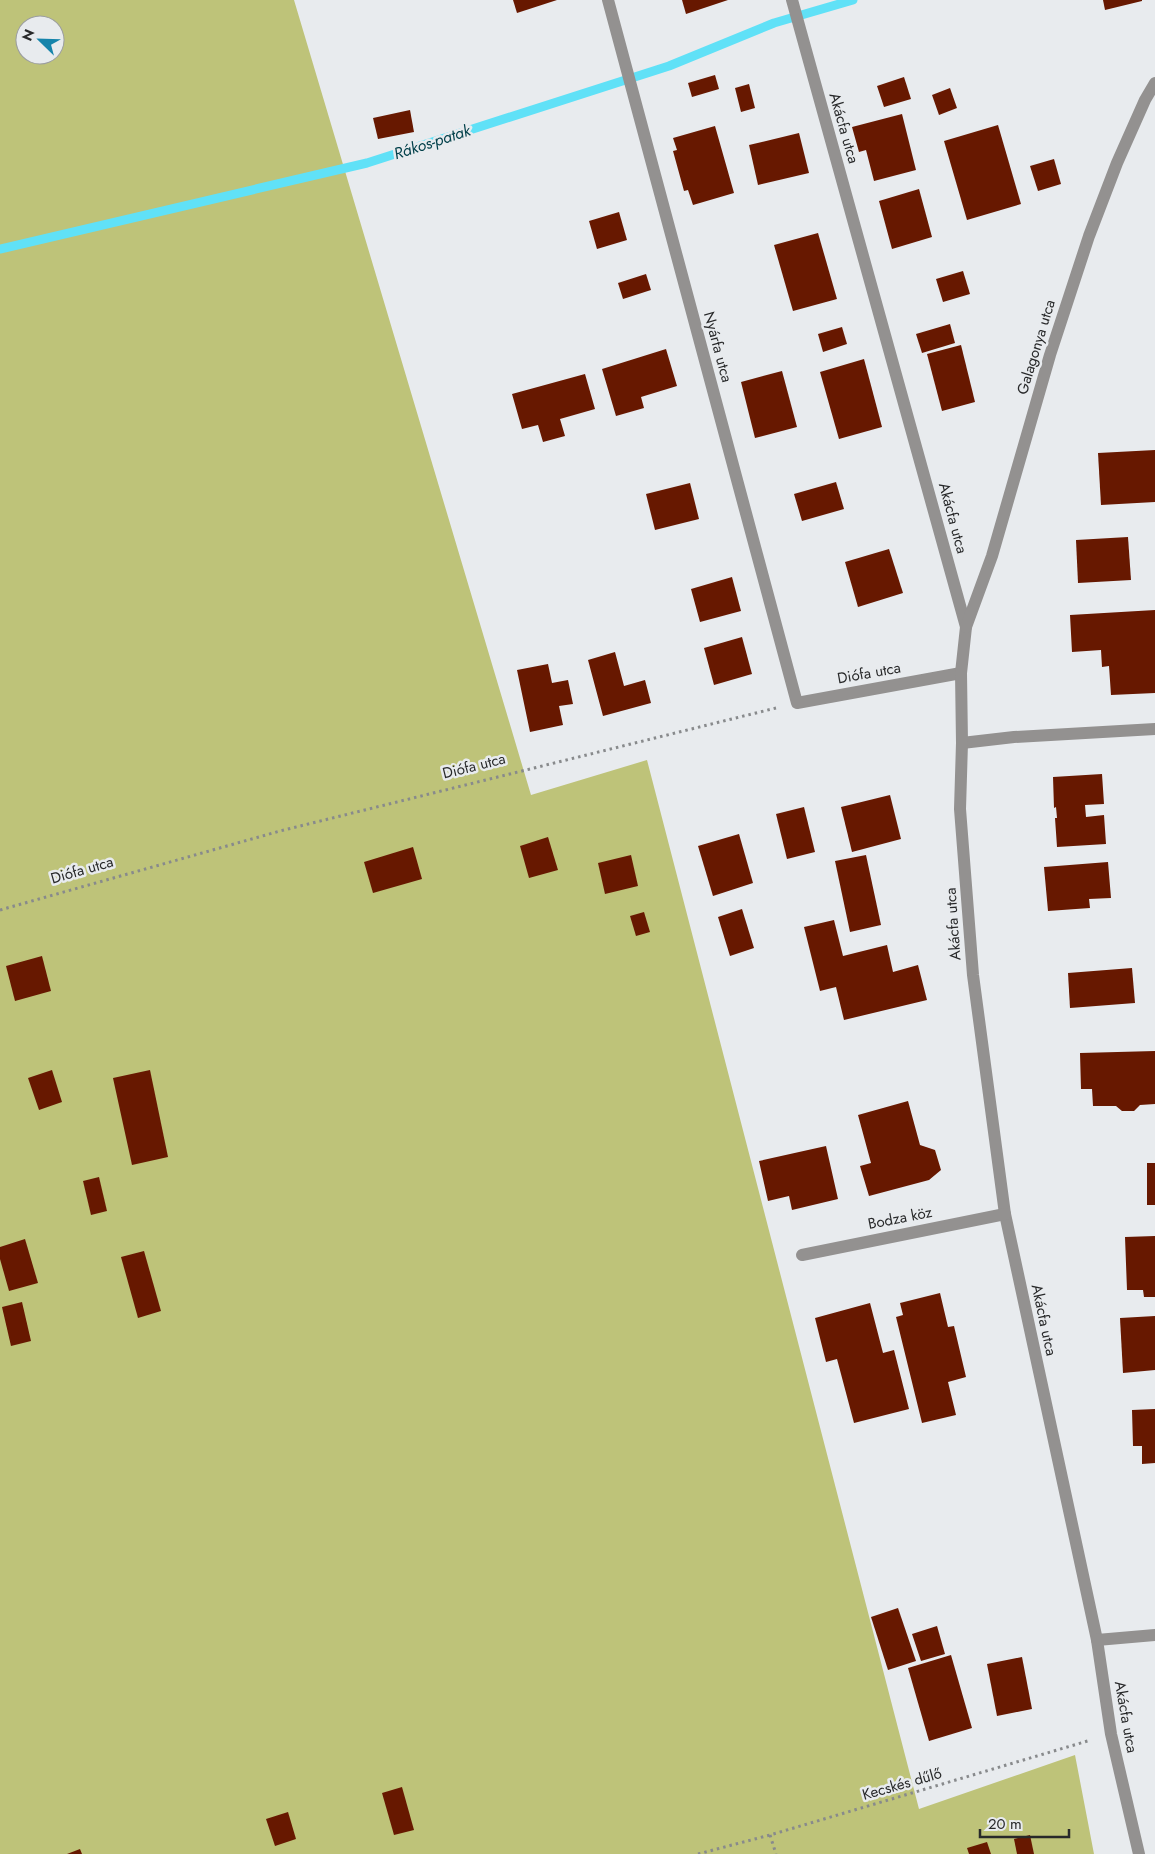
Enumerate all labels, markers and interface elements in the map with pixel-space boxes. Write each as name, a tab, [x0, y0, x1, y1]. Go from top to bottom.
north arrow	[15, 15, 65, 65]
text: N	[17, 26, 39, 44]
street label: Akácfa utca	[823, 90, 865, 166]
water label: Rákos-patak	[391, 118, 474, 165]
street label: Galagonya utca	[1011, 297, 1061, 397]
street label: Nyárfa utca	[698, 309, 738, 385]
street label: Akácfa utca	[933, 480, 973, 556]
street label: Diófa utca	[835, 657, 903, 689]
street label: Diófa utca	[440, 748, 508, 784]
street label: Diófa utca	[48, 851, 116, 889]
street label: Akácfa utca	[939, 887, 967, 961]
street label: Bodza köz	[866, 1201, 934, 1235]
street label: Akácfa utca	[1026, 1282, 1062, 1358]
street label: Akácfa utca	[1109, 1679, 1143, 1755]
street label: Kecskés dűlő	[860, 1762, 944, 1806]
scale bar	[980, 1806, 1069, 1838]
text: 20 m	[988, 1813, 1022, 1835]

